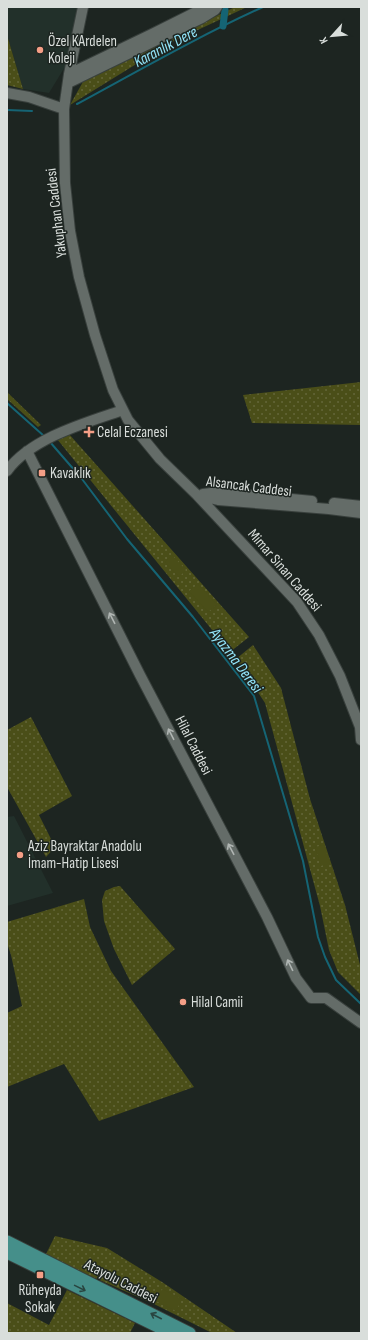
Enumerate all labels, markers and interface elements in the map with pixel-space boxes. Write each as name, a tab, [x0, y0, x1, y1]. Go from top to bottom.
north arrow	[312, 16, 352, 56]
water label: Karanlık Dere	[131, 23, 201, 72]
place label: Özel KArdelen Koleji	[48, 32, 117, 68]
text: K	[316, 34, 331, 46]
marker: Özel KArdelen Koleji	[35, 45, 45, 55]
street label: Yakuphan Caddesi	[42, 167, 71, 259]
place label: Celal Eczanesi	[97, 423, 168, 442]
marker: Celal Eczanesi	[84, 427, 94, 437]
place label: Kavaklık	[50, 464, 91, 483]
marker: Kavaklık	[37, 468, 47, 478]
street label: Alsancak Caddesi	[204, 472, 293, 501]
street label: Mimar Sinan Caddesi	[243, 525, 326, 616]
one-way arrow	[108, 613, 115, 625]
water label: Ayazma Deresi	[205, 624, 267, 698]
street label: Hilal Caddesi	[171, 713, 217, 778]
one-way arrow	[167, 728, 175, 740]
place label: Aziz Bayraktar Anadolu İmam-Hatip Lisesi	[27, 837, 142, 873]
one-way arrow	[227, 843, 234, 855]
marker: Aziz Bayraktar Anadolu İmam-Hatip Lisesi	[15, 850, 25, 860]
one-way arrow	[286, 960, 293, 972]
place label: Hilal Camii	[191, 993, 243, 1012]
marker: Hilal Camii	[178, 997, 188, 1007]
street label: Atayolu Caddesi	[80, 1254, 161, 1308]
marker: Rüheyda Sokak	[35, 1270, 45, 1280]
place label: Rüheyda Sokak	[18, 1281, 62, 1317]
one-way arrow	[73, 1285, 85, 1292]
one-way arrow	[150, 1311, 162, 1319]

